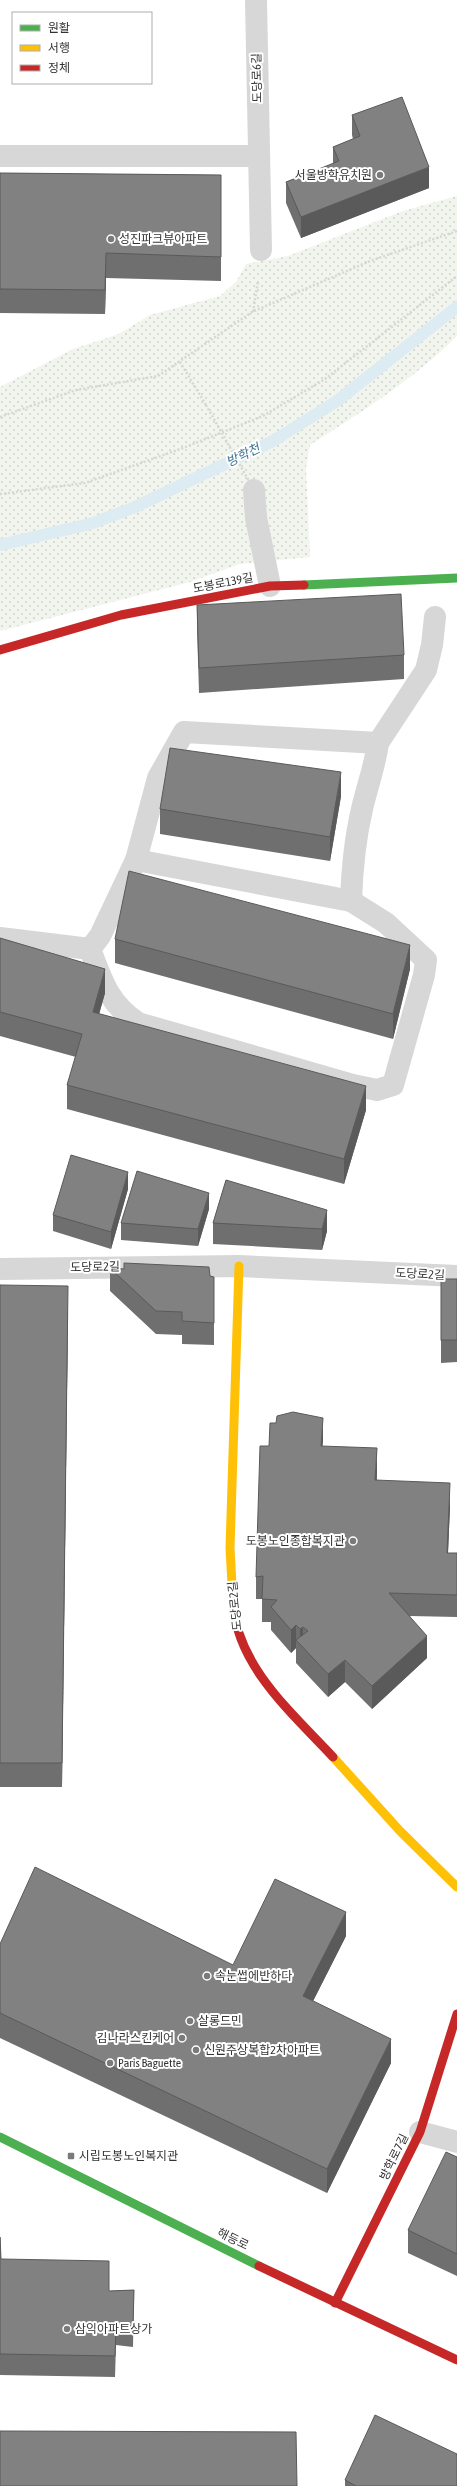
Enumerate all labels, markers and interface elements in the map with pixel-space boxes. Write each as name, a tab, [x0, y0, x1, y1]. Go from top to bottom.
legend	[12, 12, 152, 84]
text: 원활	[48, 21, 70, 35]
text: 서행	[48, 41, 70, 55]
street label: 도당로6길	[250, 53, 264, 103]
text: 정체	[48, 61, 70, 75]
place label: 서울방학유치원	[295, 168, 372, 182]
marker: 서울방학유치원	[375, 170, 385, 180]
place label: 성진파크뷰아파트	[119, 232, 207, 246]
marker: 성진파크뷰아파트	[106, 234, 116, 244]
water label: 방학천	[224, 440, 263, 470]
street label: 도봉로139길	[192, 570, 254, 596]
street label: 도당로2길	[70, 1260, 120, 1274]
street label: 도당로2길	[395, 1266, 445, 1282]
place label: 도봉노인종합복지관	[246, 1534, 345, 1548]
marker: 도봉노인종합복지관	[348, 1536, 358, 1546]
street label: 도당로2길	[225, 1580, 245, 1632]
place label: 속눈썹에반하다	[215, 1969, 292, 1983]
marker: 속눈썹에반하다	[202, 1971, 212, 1981]
place label: 살롱드민	[198, 2014, 242, 2028]
marker: 살롱드민	[185, 2016, 195, 2026]
place label: 김나라스킨케어	[97, 2031, 174, 2045]
marker: 김나라스킨케어	[177, 2033, 187, 2043]
place label: 신원주상복합2차아파트	[204, 2043, 320, 2057]
marker: 신원주상복합2차아파트	[191, 2045, 201, 2055]
place label: Paris Baguette	[118, 2056, 181, 2070]
marker: Paris Baguette	[105, 2058, 115, 2068]
street label: 방학로7길	[377, 2132, 411, 2182]
place label: 시립도봉노인복지관	[79, 2149, 178, 2163]
marker: 시립도봉노인복지관	[66, 2151, 76, 2161]
street label: 해등로	[215, 2225, 251, 2253]
place label: 삼익아파트상가	[75, 2322, 152, 2336]
marker: 삼익아파트상가	[62, 2324, 72, 2334]

